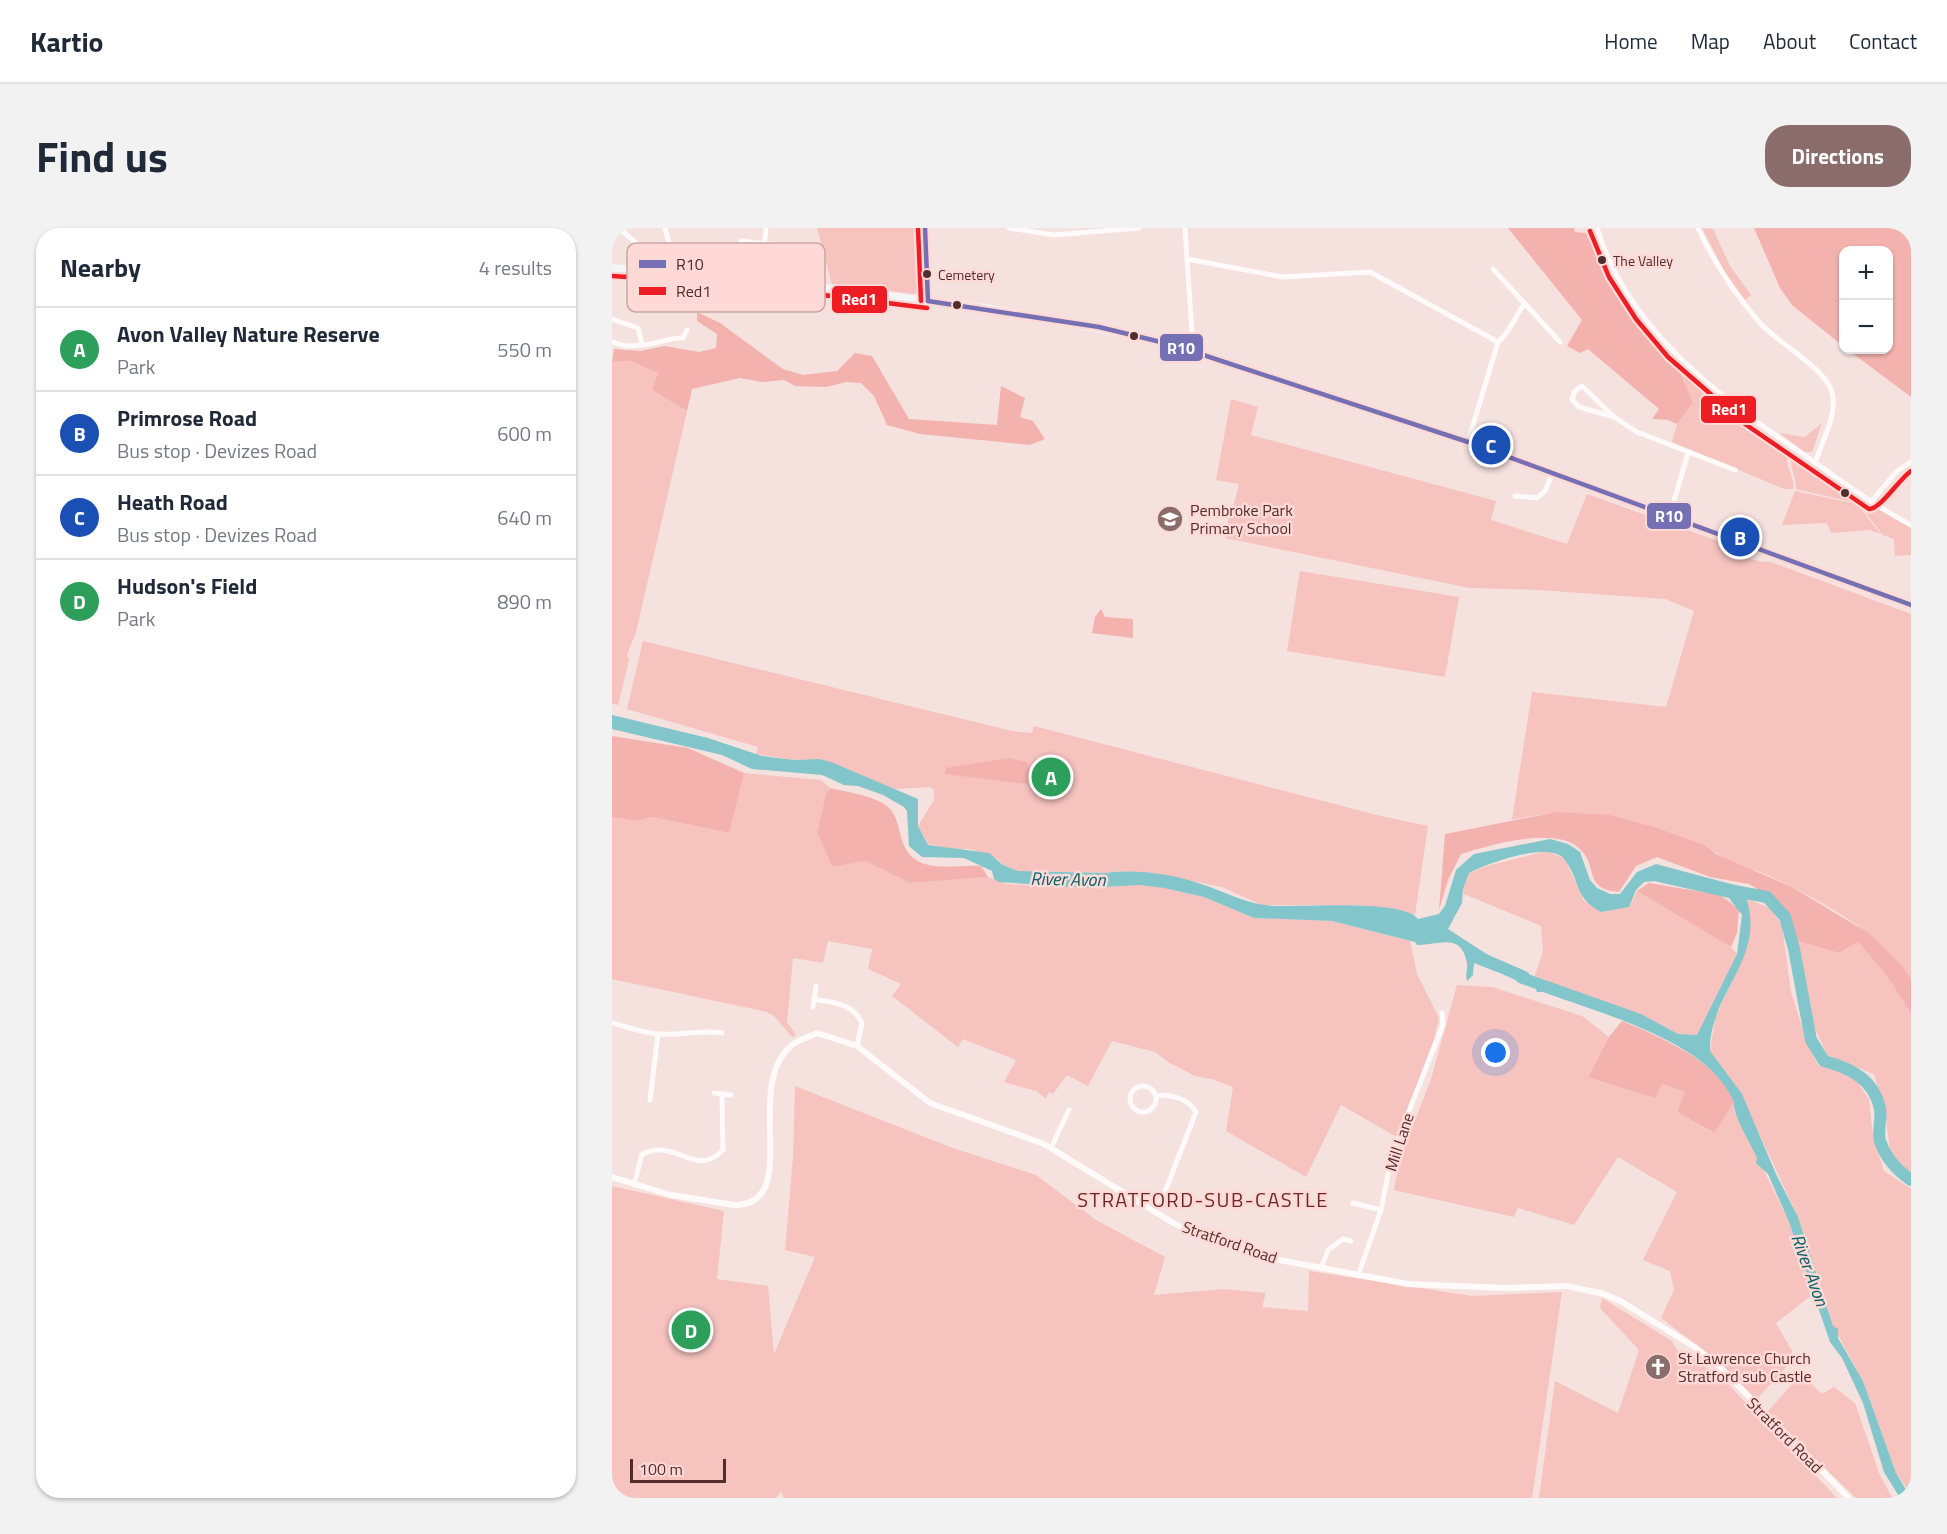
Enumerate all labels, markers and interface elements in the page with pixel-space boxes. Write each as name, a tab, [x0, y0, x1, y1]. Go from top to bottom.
text: Kartio	[30, 20, 104, 63]
text: Home	[1604, 25, 1658, 57]
text: Map	[1691, 25, 1730, 57]
text: About	[1763, 25, 1816, 57]
text: Contact	[1849, 25, 1917, 57]
text: Find us	[36, 124, 168, 188]
button: Directions	[1765, 125, 1911, 187]
legend	[627, 243, 825, 312]
map controls	[1839, 246, 1893, 354]
button: +	[1839, 246, 1893, 300]
text: Nearby	[60, 248, 141, 287]
place label: The Valley	[1613, 250, 1673, 271]
text: 4 results	[479, 252, 552, 283]
text: R10	[676, 252, 704, 276]
marker: The Valley	[1596, 254, 1608, 266]
place label: Cemetery	[938, 264, 995, 285]
marker: Cemetery	[921, 268, 933, 280]
text: Red1	[676, 279, 711, 303]
line badge: Red1	[831, 285, 888, 314]
text: Red1	[841, 287, 877, 311]
unlabelled marker	[951, 299, 963, 311]
button: −	[1839, 300, 1893, 354]
text: Avon Valley Nature Reserve	[117, 317, 380, 351]
unlabelled marker	[1128, 330, 1140, 342]
line badge: R10	[1159, 333, 1204, 362]
text: A	[73, 334, 86, 365]
text: 550 m	[497, 334, 552, 365]
text: R10	[1167, 336, 1195, 360]
text: Park	[117, 351, 155, 382]
line badge: Red1	[1700, 395, 1757, 424]
text: Red1	[1711, 397, 1747, 421]
text: Primrose Road	[117, 401, 257, 435]
text: B	[73, 418, 86, 449]
text: 600 m	[497, 418, 552, 449]
pin: C	[1472, 422, 1510, 468]
text: Bus stop · Devizes Road	[117, 435, 317, 466]
text: Heath Road	[117, 485, 228, 519]
unlabelled marker	[1839, 487, 1851, 499]
place label: Pembroke Park Primary School	[1190, 498, 1293, 540]
text: C	[74, 502, 85, 533]
text: 640 m	[497, 502, 552, 533]
line badge: R10	[1646, 502, 1692, 530]
school or university icon: Pembroke Park Primary School	[1155, 504, 1185, 534]
text: R10	[1655, 504, 1683, 528]
pin: B	[1720, 514, 1760, 560]
text: Bus stop · Devizes Road	[117, 519, 317, 550]
text: Hudson's Field	[117, 569, 257, 603]
text: D	[73, 586, 86, 617]
text: 890 m	[497, 586, 552, 617]
text: Park	[117, 603, 155, 634]
pin: A	[1032, 754, 1070, 800]
water label: River Avon	[1030, 865, 1107, 893]
your location	[1481, 1038, 1510, 1067]
street label: Mill Lane	[1378, 1110, 1420, 1174]
district label: STRATFORD-SUB-CASTLE	[1077, 1184, 1329, 1215]
street label: Stratford Road	[1179, 1215, 1281, 1269]
water label: River Avon	[1784, 1230, 1836, 1311]
pin: D	[672, 1308, 710, 1352]
place label: St Lawrence Church Stratford sub Castle	[1678, 1346, 1812, 1388]
church icon: St Lawrence Church Stratford sub Castle	[1643, 1352, 1673, 1382]
street label: Stratford Road	[1742, 1392, 1828, 1478]
scale bar	[630, 1456, 726, 1484]
text: 100 m	[639, 1457, 683, 1481]

